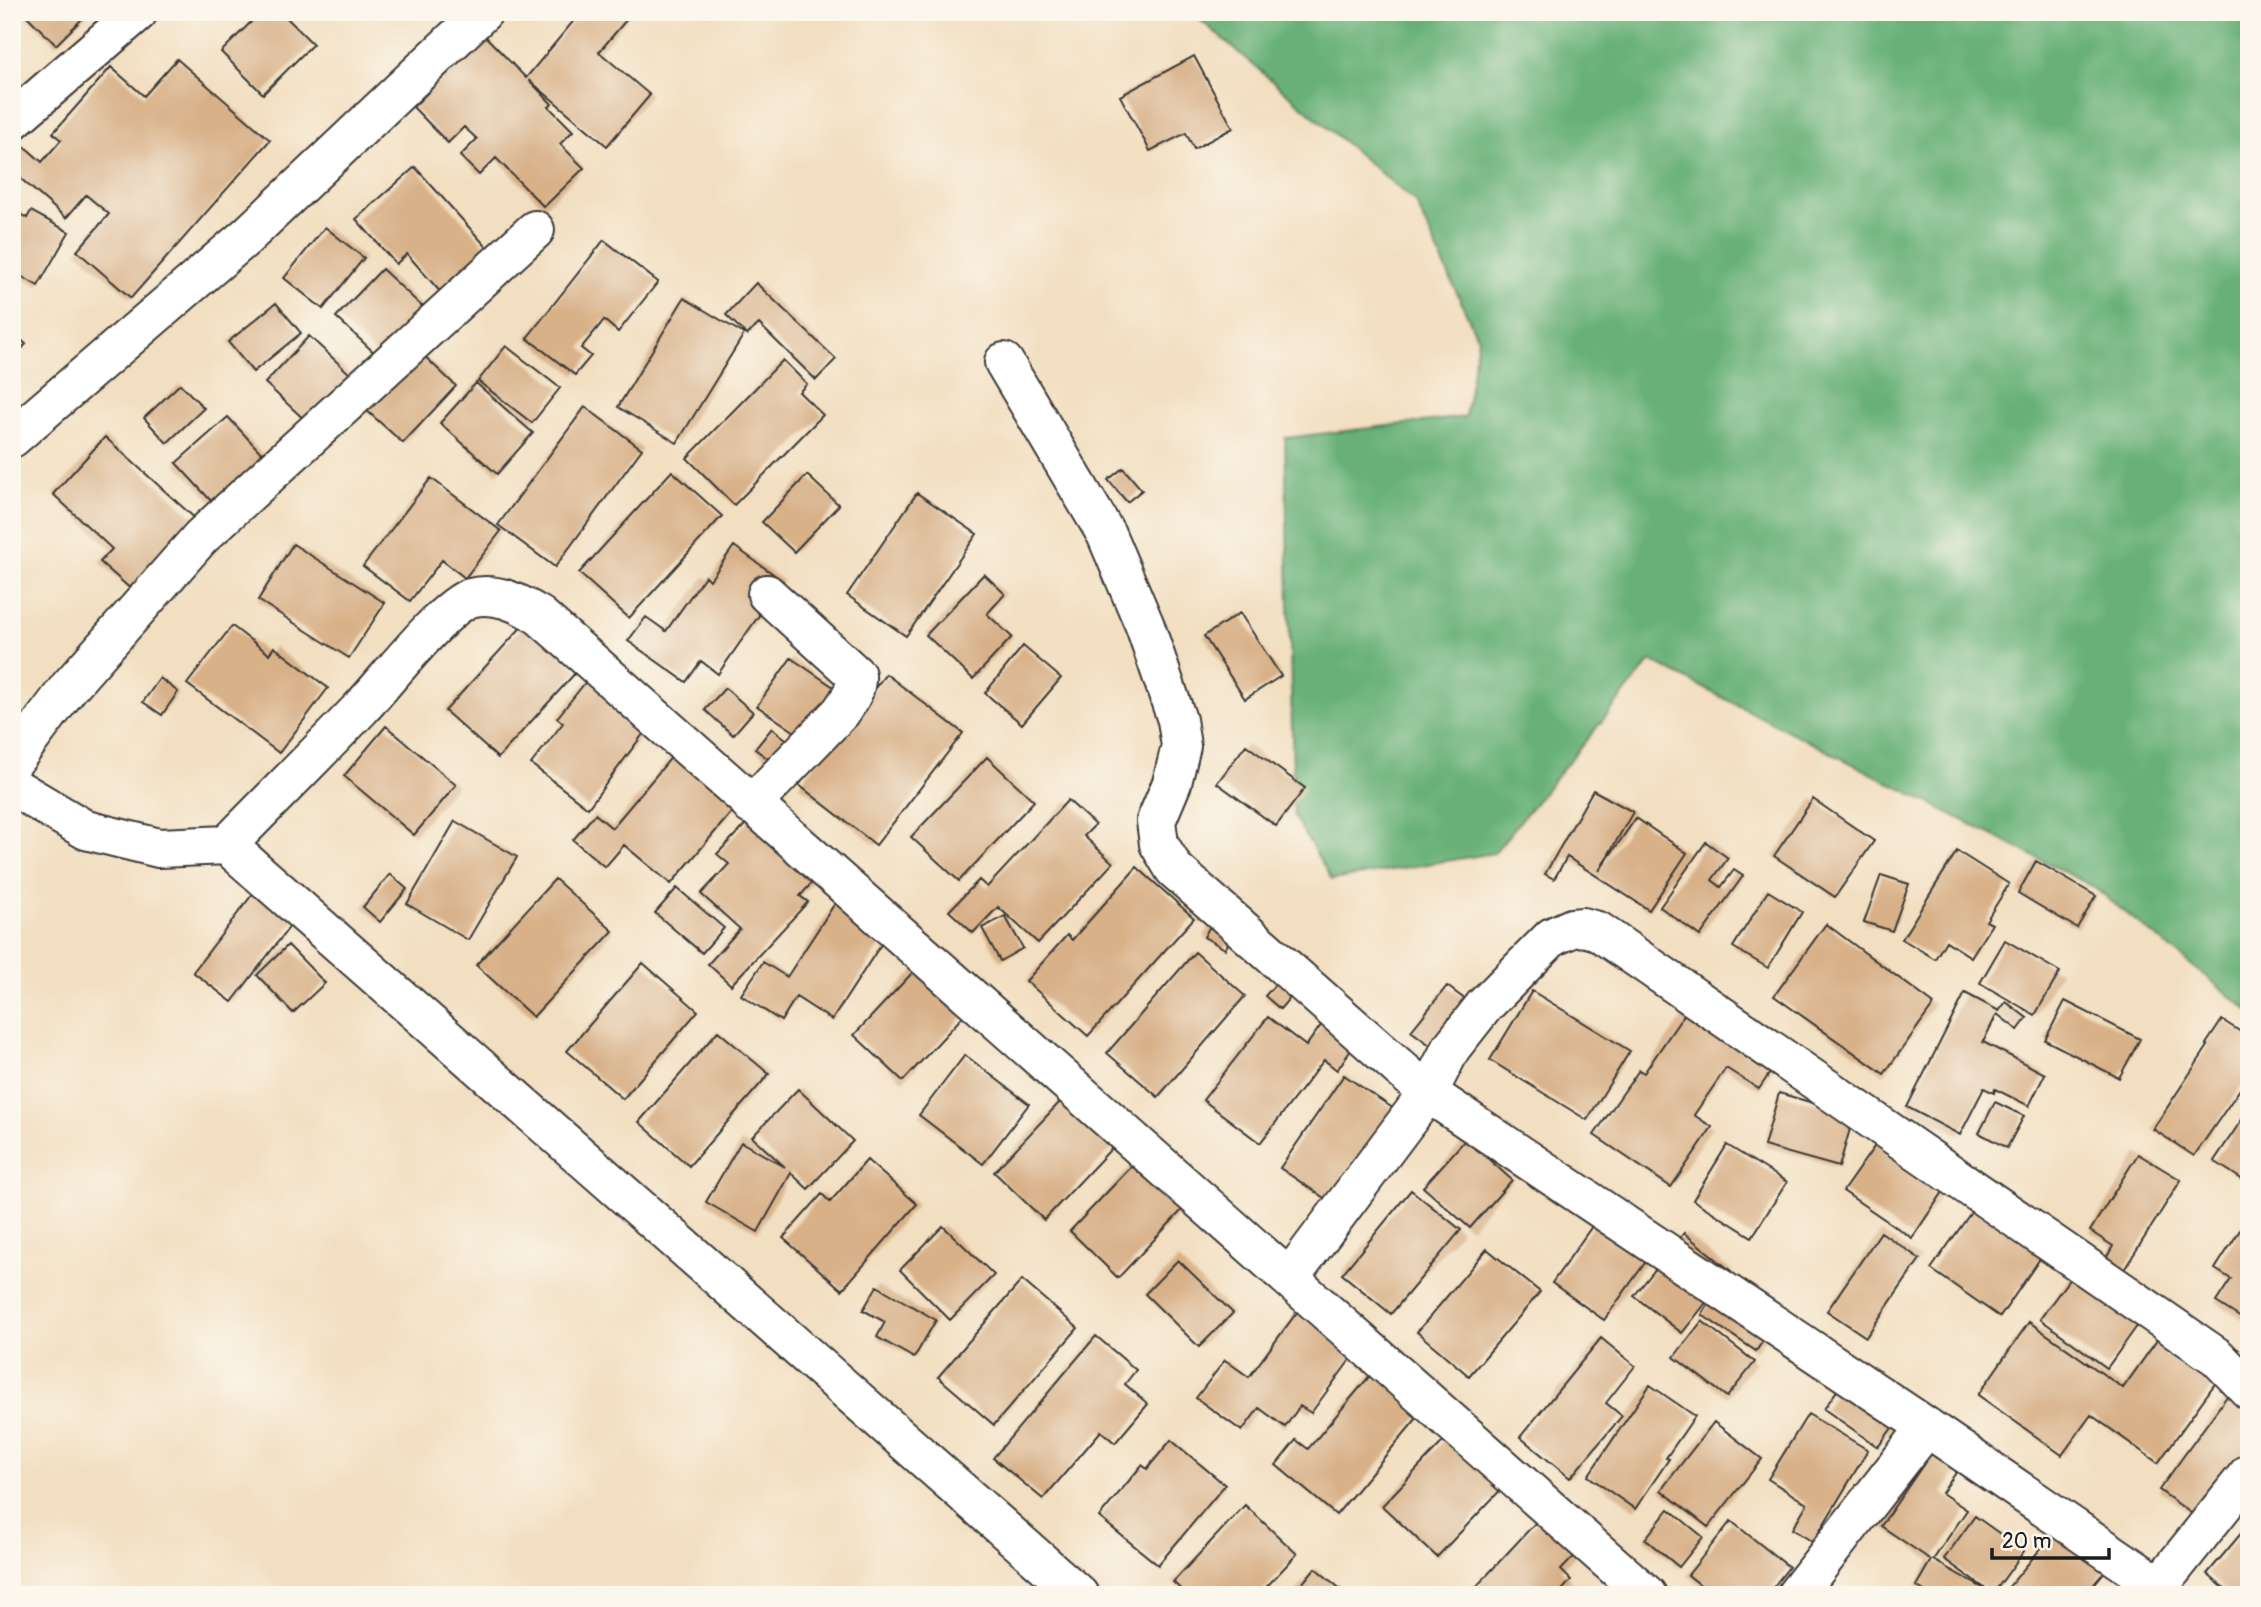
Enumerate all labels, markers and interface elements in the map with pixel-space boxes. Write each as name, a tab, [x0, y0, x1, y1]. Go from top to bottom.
scale bar	[1992, 1516, 2109, 1560]
text: 20 m	[2002, 1528, 2051, 1555]

